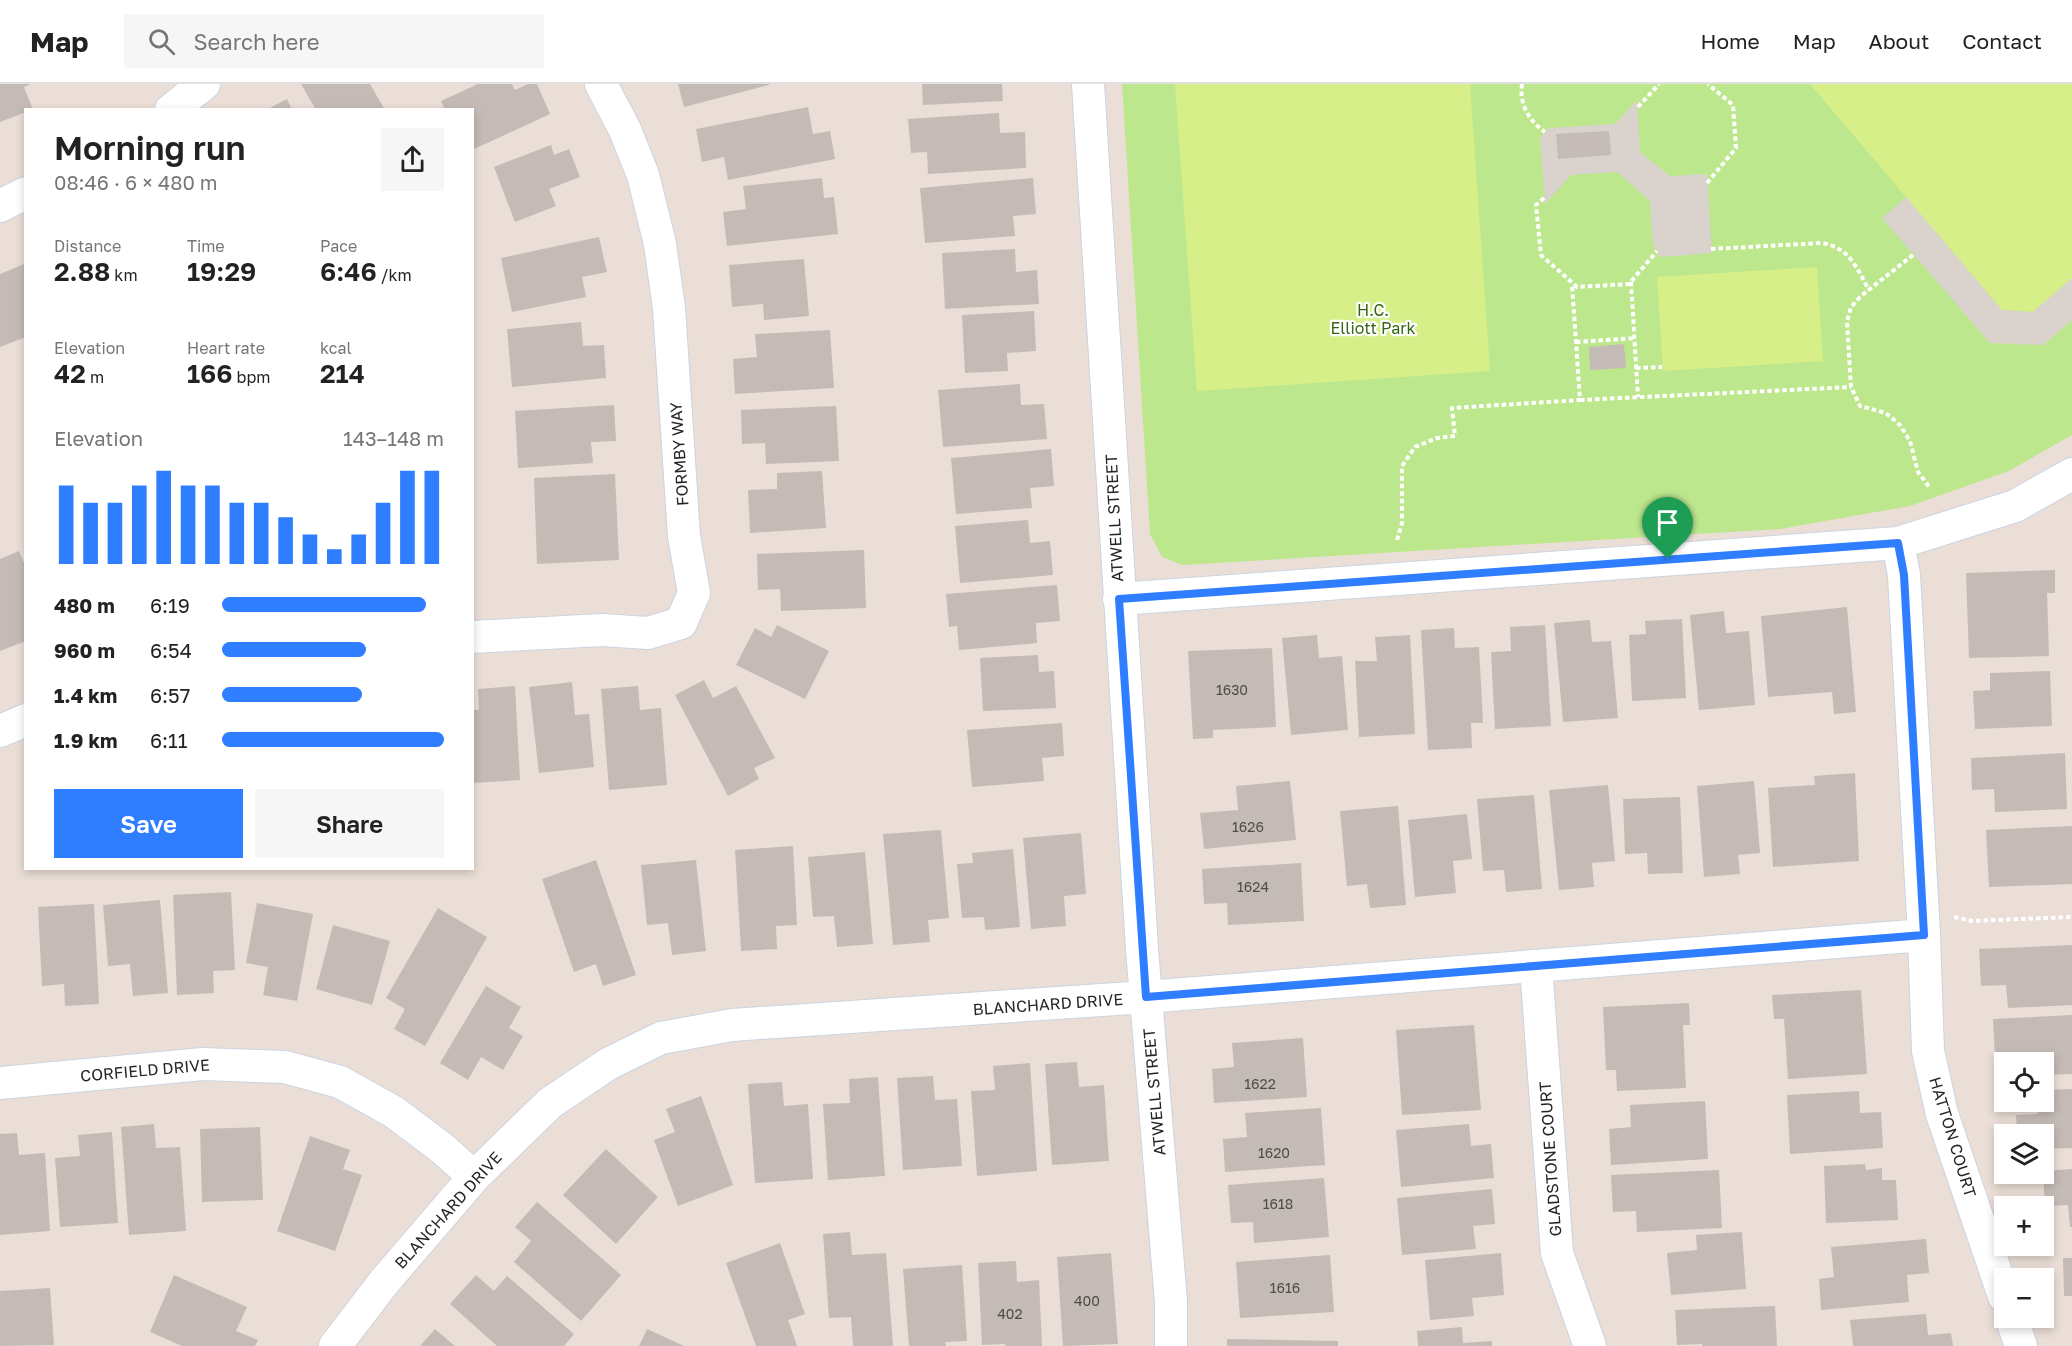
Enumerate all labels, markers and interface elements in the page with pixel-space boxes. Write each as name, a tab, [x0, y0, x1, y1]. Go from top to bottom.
search box	[124, 14, 544, 68]
text: Map	[30, 25, 88, 58]
icon: search	[145, 25, 178, 58]
text: Search here	[193, 28, 319, 55]
text: Home	[1700, 28, 1760, 54]
text: Map	[1793, 28, 1836, 54]
text: About	[1869, 28, 1929, 54]
text: Contact	[1962, 28, 2042, 54]
text: Morning run	[54, 128, 246, 167]
button: share	[381, 128, 444, 191]
text: 08:46 · 6 × 480 m	[54, 170, 218, 194]
text: Distance	[54, 236, 121, 256]
text: Time	[187, 236, 225, 256]
text: Pace	[320, 236, 357, 256]
text: 2.88	[54, 256, 110, 287]
text: 19:29	[187, 256, 256, 287]
text: 6:46	[320, 256, 377, 287]
text: km	[110, 265, 138, 285]
text: /km	[377, 265, 412, 285]
park label: H.C. Elliott Park	[1330, 300, 1416, 338]
text: Elevation	[54, 338, 125, 358]
text: Heart rate	[187, 338, 265, 358]
text: kcal	[320, 338, 352, 358]
text: 42	[54, 358, 86, 389]
text: 166	[187, 358, 233, 389]
text: 214	[320, 358, 365, 389]
text: m	[86, 367, 104, 387]
text: bpm	[233, 367, 270, 387]
street label: FORMBY WAY	[665, 401, 693, 507]
text: Elevation	[54, 426, 143, 450]
text: 143–148 m	[343, 426, 444, 450]
street label: ATWELL STREET	[1101, 454, 1127, 582]
pin	[1642, 497, 1693, 559]
icon: arrive	[1651, 506, 1684, 539]
text: 480 m	[54, 593, 115, 617]
text: 6:19	[150, 593, 190, 617]
text: 960 m	[54, 638, 115, 662]
text: 6:54	[150, 638, 192, 662]
house number: 1630	[1216, 681, 1248, 698]
text: 1.4 km	[54, 683, 117, 707]
text: 6:57	[150, 683, 190, 707]
text: 1.9 km	[54, 728, 118, 752]
text: 6:11	[150, 728, 188, 752]
button: Save	[54, 789, 243, 858]
button: Share	[255, 789, 444, 858]
house number: 1626	[1232, 818, 1264, 835]
house number: 1624	[1237, 878, 1269, 895]
street label: BLANCHARD DRIVE	[972, 989, 1124, 1019]
street label: ATWELL STREET	[1138, 1027, 1170, 1156]
map controls	[1994, 1052, 2054, 1328]
button: locate	[1994, 1052, 2054, 1112]
street label: CORFIELD DRIVE	[79, 1054, 211, 1086]
street label: HATTON COURT	[1925, 1074, 1981, 1200]
house number: 1622	[1244, 1075, 1276, 1092]
street label: GLADSTONE COURT	[1535, 1081, 1565, 1237]
button: layers	[1994, 1124, 2054, 1184]
house number: 1620	[1258, 1144, 1290, 1161]
street label: BLANCHARD DRIVE	[390, 1147, 506, 1273]
house number: 1618	[1263, 1195, 1293, 1212]
button: +	[1994, 1196, 2054, 1256]
button: −	[1994, 1268, 2054, 1328]
house number: 1616	[1270, 1279, 1300, 1296]
house number: 400	[1074, 1292, 1100, 1309]
house number: 402	[997, 1305, 1023, 1322]

